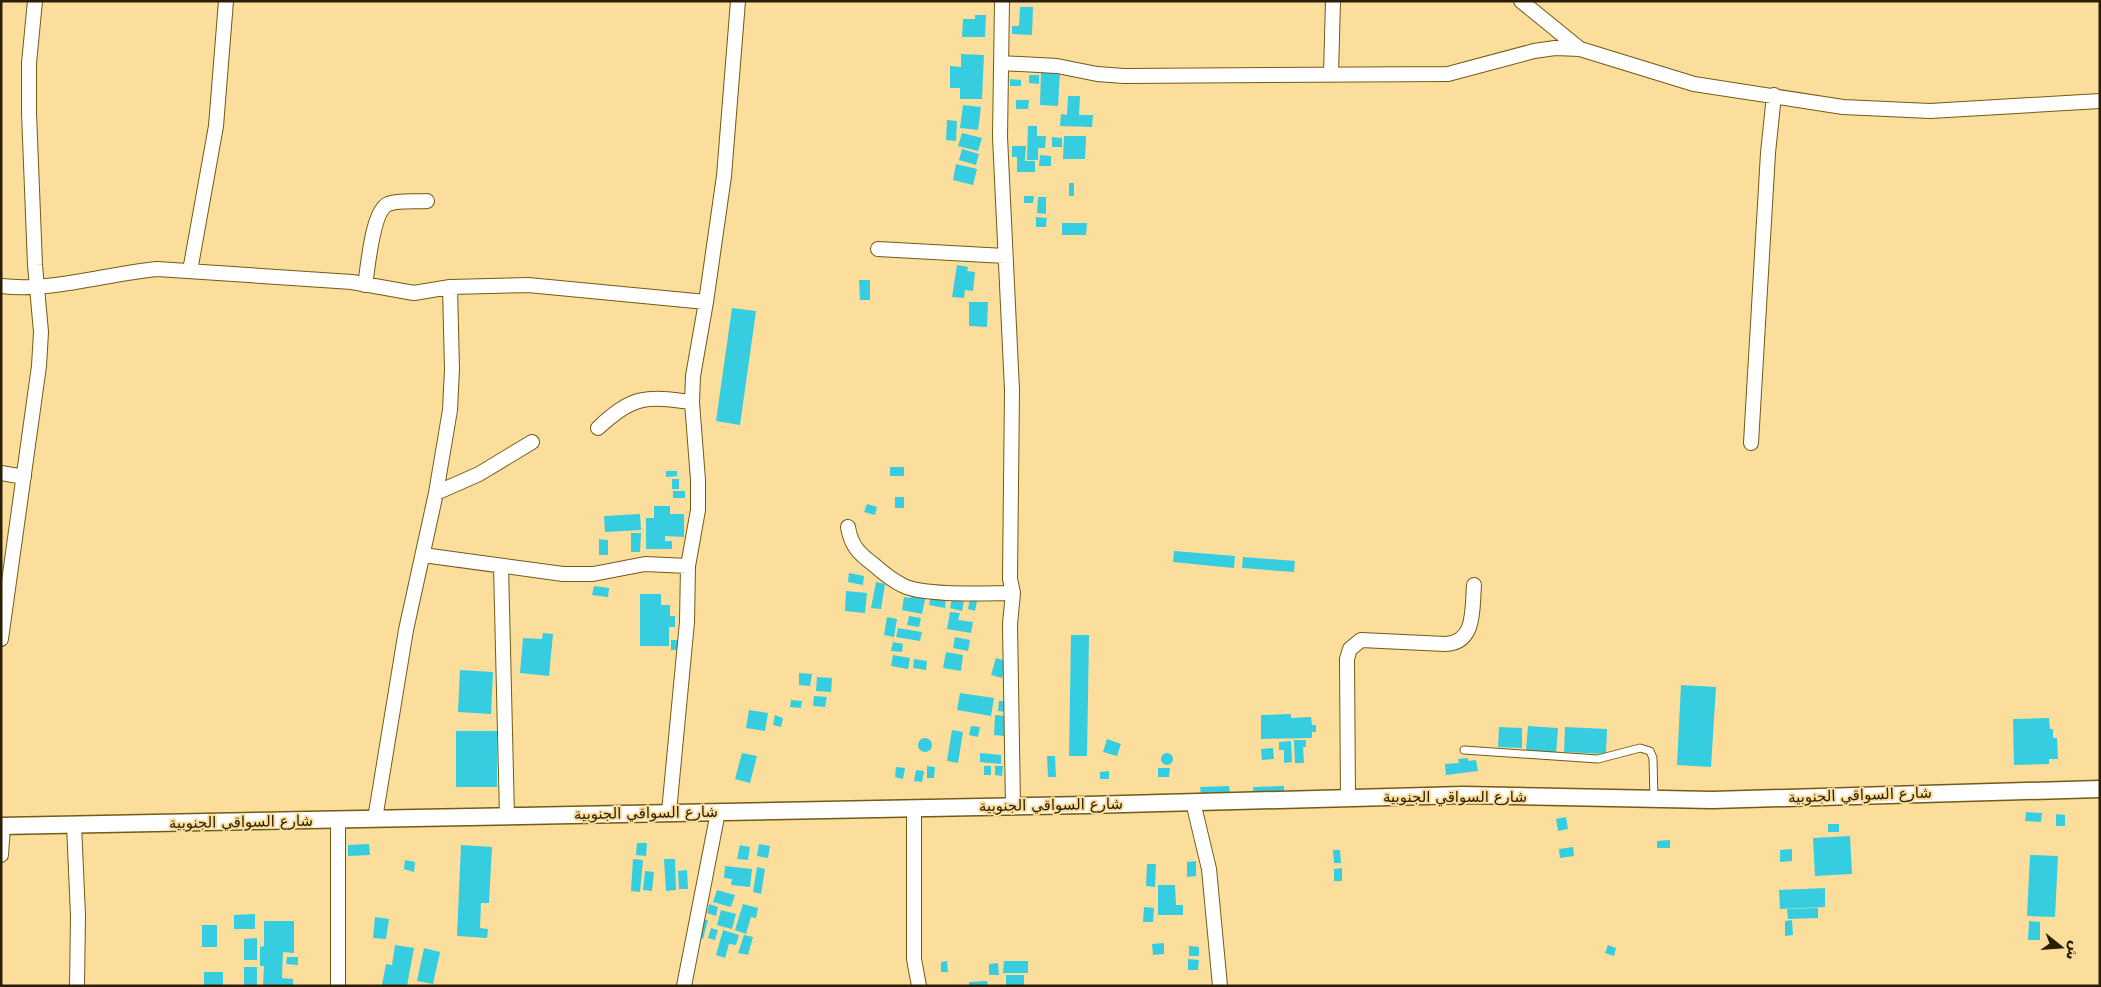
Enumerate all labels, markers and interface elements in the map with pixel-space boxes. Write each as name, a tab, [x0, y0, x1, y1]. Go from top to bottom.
street label: شارع السواقي الجنوبية	[1788, 783, 1932, 808]
street label: شارع السواقي الجنوبية	[1383, 788, 1527, 807]
street label: شارع السواقي الجنوبية	[979, 795, 1123, 816]
street label: شارع السواقي الجنوبية	[574, 803, 718, 824]
street label: شارع السواقي الجنوبية	[169, 812, 313, 833]
north arrow	[2036, 922, 2086, 972]
text: ش	[2063, 939, 2084, 962]

